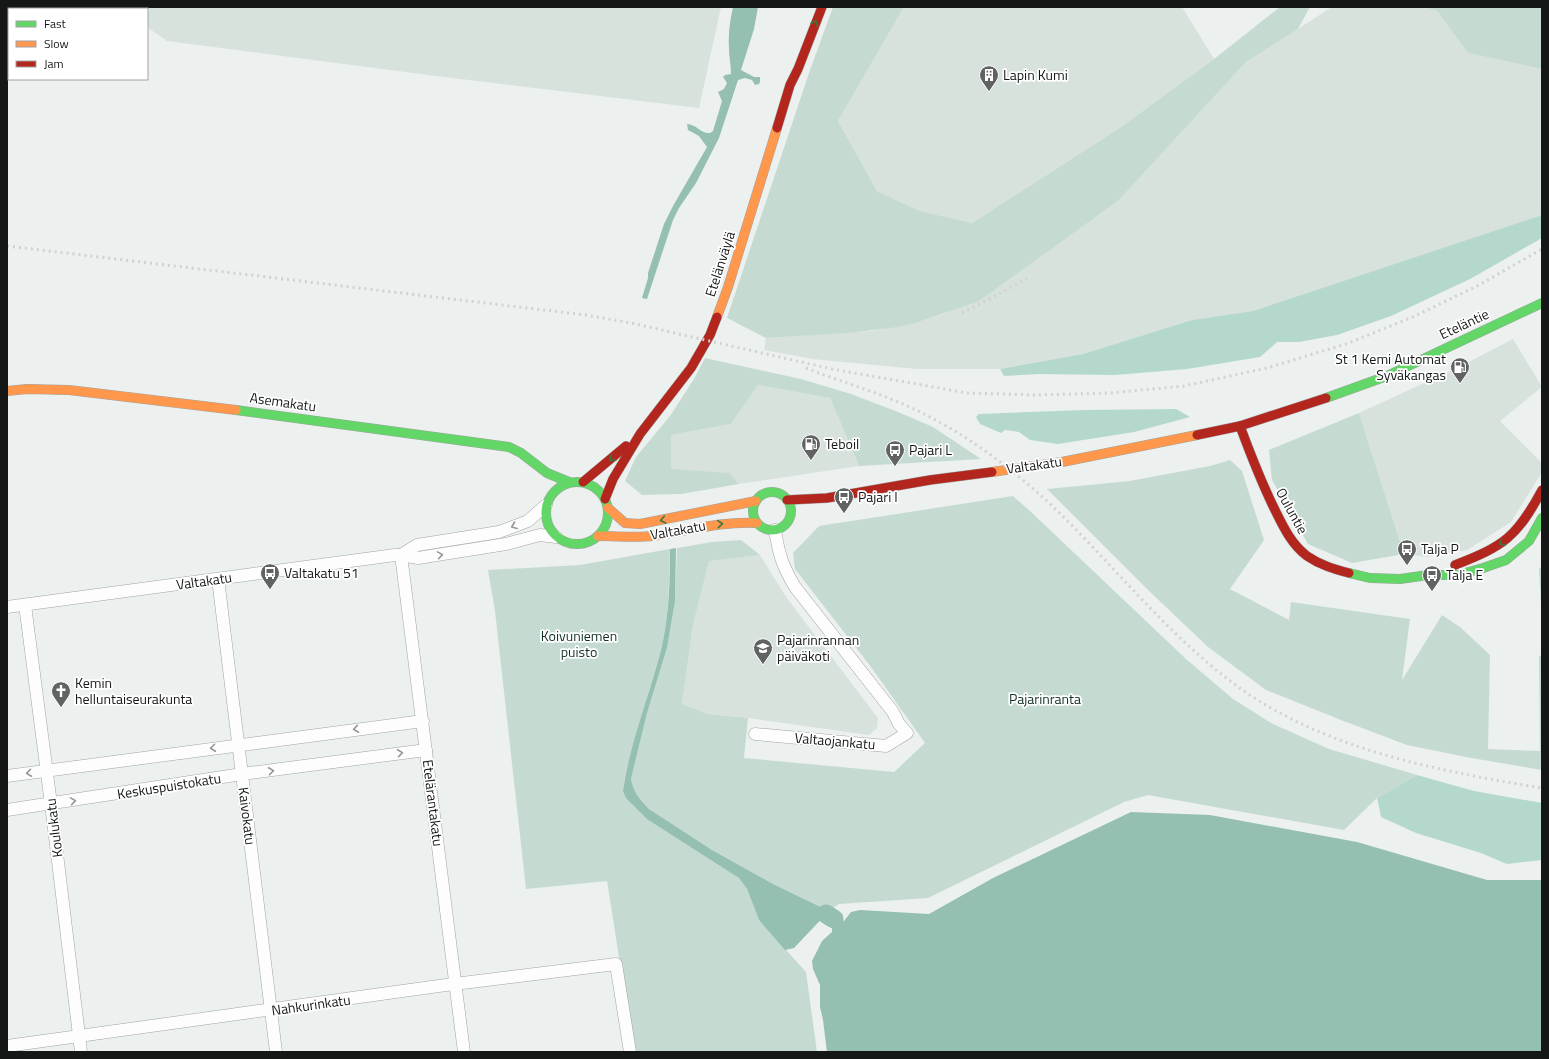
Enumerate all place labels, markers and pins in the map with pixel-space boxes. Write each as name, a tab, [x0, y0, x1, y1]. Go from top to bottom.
building icon: Lapin Kumi	[978, 64, 1000, 92]
place label: Lapin Kumi	[1003, 64, 1068, 85]
place label: St 1 Kemi Automat Syväkangas	[1335, 348, 1446, 385]
fuel station icon: St 1 Kemi Automat Syväkangas	[1449, 356, 1471, 384]
fuel station icon: Teboil	[800, 433, 822, 461]
place label: Teboil	[825, 433, 859, 454]
bus stop icon: Pajari L	[884, 439, 906, 467]
place label: Pajari L	[909, 439, 952, 460]
bus stop icon: Pajari I	[833, 486, 855, 514]
place label: Pajari I	[858, 486, 898, 507]
bus stop icon: Talja P	[1396, 538, 1418, 566]
place label: Talja P	[1421, 538, 1459, 559]
bus stop icon: Valtakatu 51	[259, 562, 281, 590]
place label: Valtakatu 51	[284, 562, 359, 583]
bus stop icon: Talja E	[1421, 564, 1443, 592]
place label: Talja E	[1446, 564, 1484, 585]
place label: Pajarinrannan päiväkoti	[777, 629, 859, 666]
school or university icon: Pajarinrannan päiväkoti	[752, 637, 774, 665]
place label: Kemin helluntaiseurakunta	[75, 672, 192, 709]
church icon: Kemin helluntaiseurakunta	[50, 680, 72, 708]

